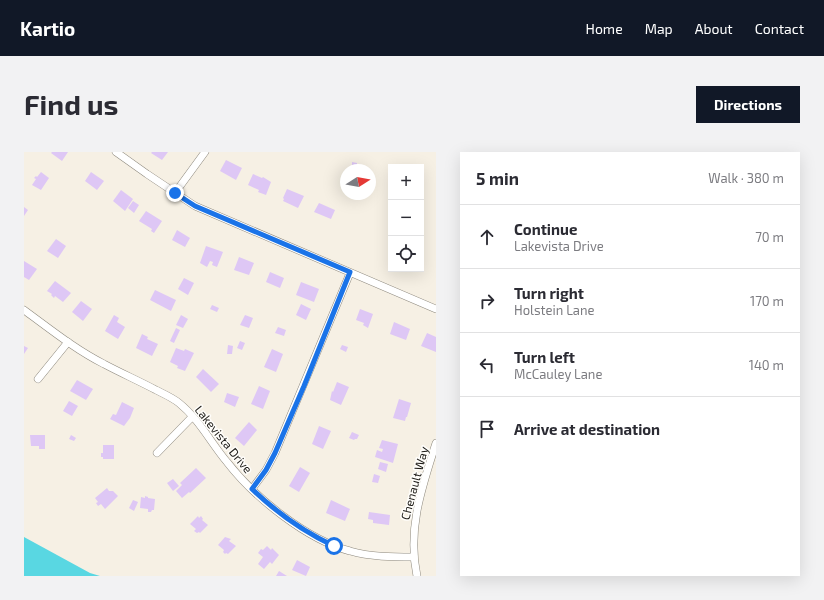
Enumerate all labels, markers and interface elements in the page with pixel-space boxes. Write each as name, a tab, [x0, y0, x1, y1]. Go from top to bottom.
text: Kartio	[20, 17, 75, 40]
text: Home	[586, 20, 623, 37]
text: Map	[645, 20, 673, 37]
text: About	[695, 20, 733, 37]
text: Contact	[755, 20, 804, 37]
button: Directions	[696, 86, 800, 123]
text: Find us	[24, 87, 118, 121]
north arrow	[340, 164, 376, 200]
map controls	[388, 164, 424, 272]
button: +	[388, 164, 424, 200]
text: 5 min	[476, 168, 519, 188]
text: Walk · 380 m	[708, 170, 784, 186]
route end	[166, 184, 184, 202]
button: −	[388, 200, 424, 236]
text: Continue	[514, 220, 577, 238]
icon: ahead	[476, 226, 498, 248]
text: 70 m	[755, 229, 784, 245]
button: locate	[388, 236, 424, 272]
text: Lakevista Drive	[514, 238, 604, 254]
text: Turn right	[514, 284, 584, 302]
icon: right	[476, 290, 498, 312]
text: 170 m	[750, 293, 784, 309]
text: Holstein Lane	[514, 302, 595, 318]
text: Turn left	[514, 348, 575, 366]
icon: left	[476, 354, 498, 376]
text: 140 m	[749, 357, 784, 373]
text: McCauley Lane	[514, 366, 602, 382]
street label: Lakevista Drive	[192, 402, 256, 476]
icon: arrive	[476, 418, 498, 440]
text: Arrive at destination	[514, 420, 660, 438]
street label: Chenault Way	[397, 444, 431, 521]
route start	[325, 537, 343, 555]

